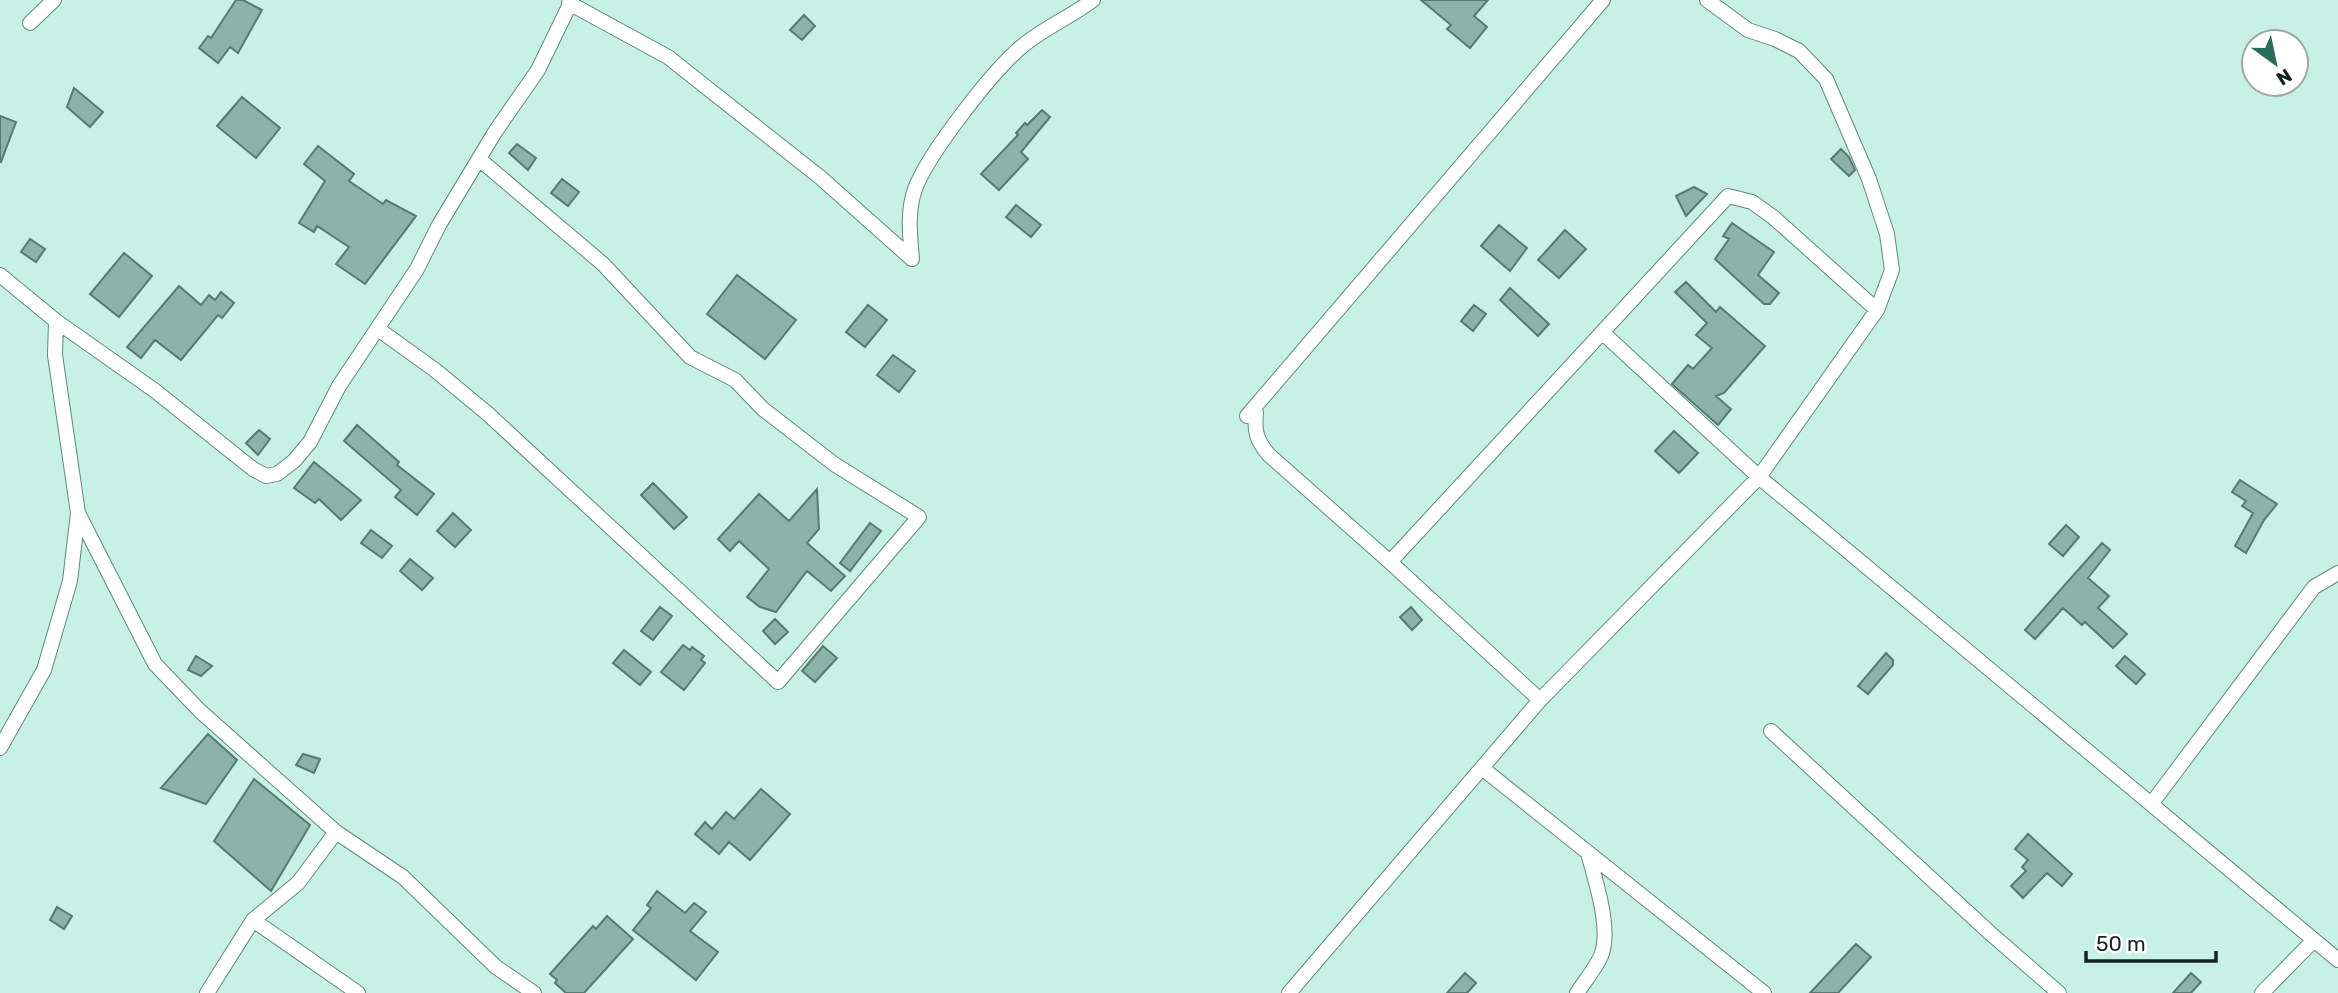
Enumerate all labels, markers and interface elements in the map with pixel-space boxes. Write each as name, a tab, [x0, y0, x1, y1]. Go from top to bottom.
north arrow	[2240, 28, 2310, 98]
text: N	[2272, 63, 2296, 90]
scale bar	[2086, 920, 2216, 964]
text: 50 m	[2096, 931, 2146, 956]

